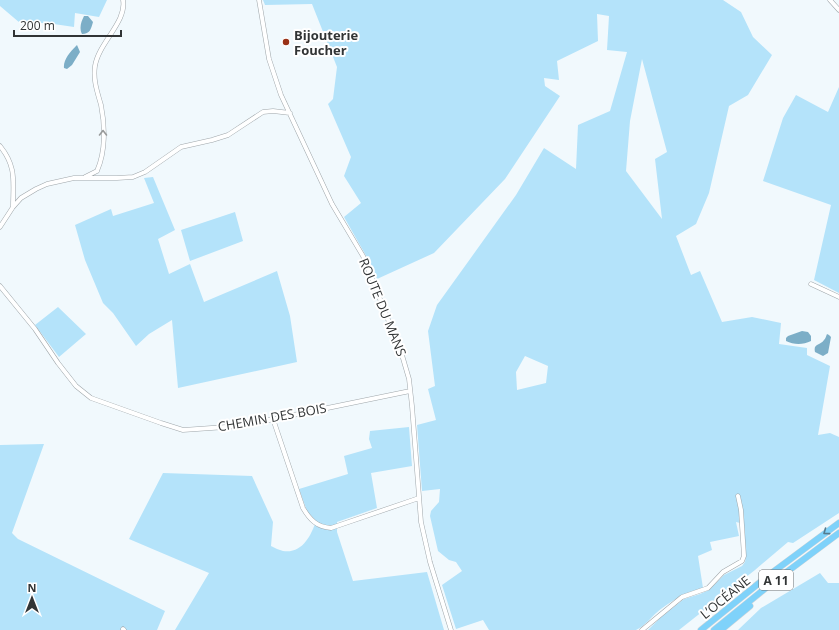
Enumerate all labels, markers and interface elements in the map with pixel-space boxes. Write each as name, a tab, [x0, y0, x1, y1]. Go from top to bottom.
scale bar	[14, 12, 121, 38]
text: 200 m	[20, 17, 55, 34]
place label: Bijouterie Foucher	[294, 26, 358, 59]
marker: Bijouterie Foucher	[281, 37, 291, 47]
one-way arrow	[99, 130, 107, 136]
street label: ROUTE DU MANS	[355, 255, 411, 359]
street label: CHEMIN DES BOIS	[216, 399, 328, 435]
one-way arrow	[823, 527, 830, 534]
road number: A 11	[759, 570, 793, 590]
street label: L’OCÉANE	[696, 571, 754, 623]
north arrow	[12, 578, 52, 618]
text: N	[28, 580, 36, 595]

